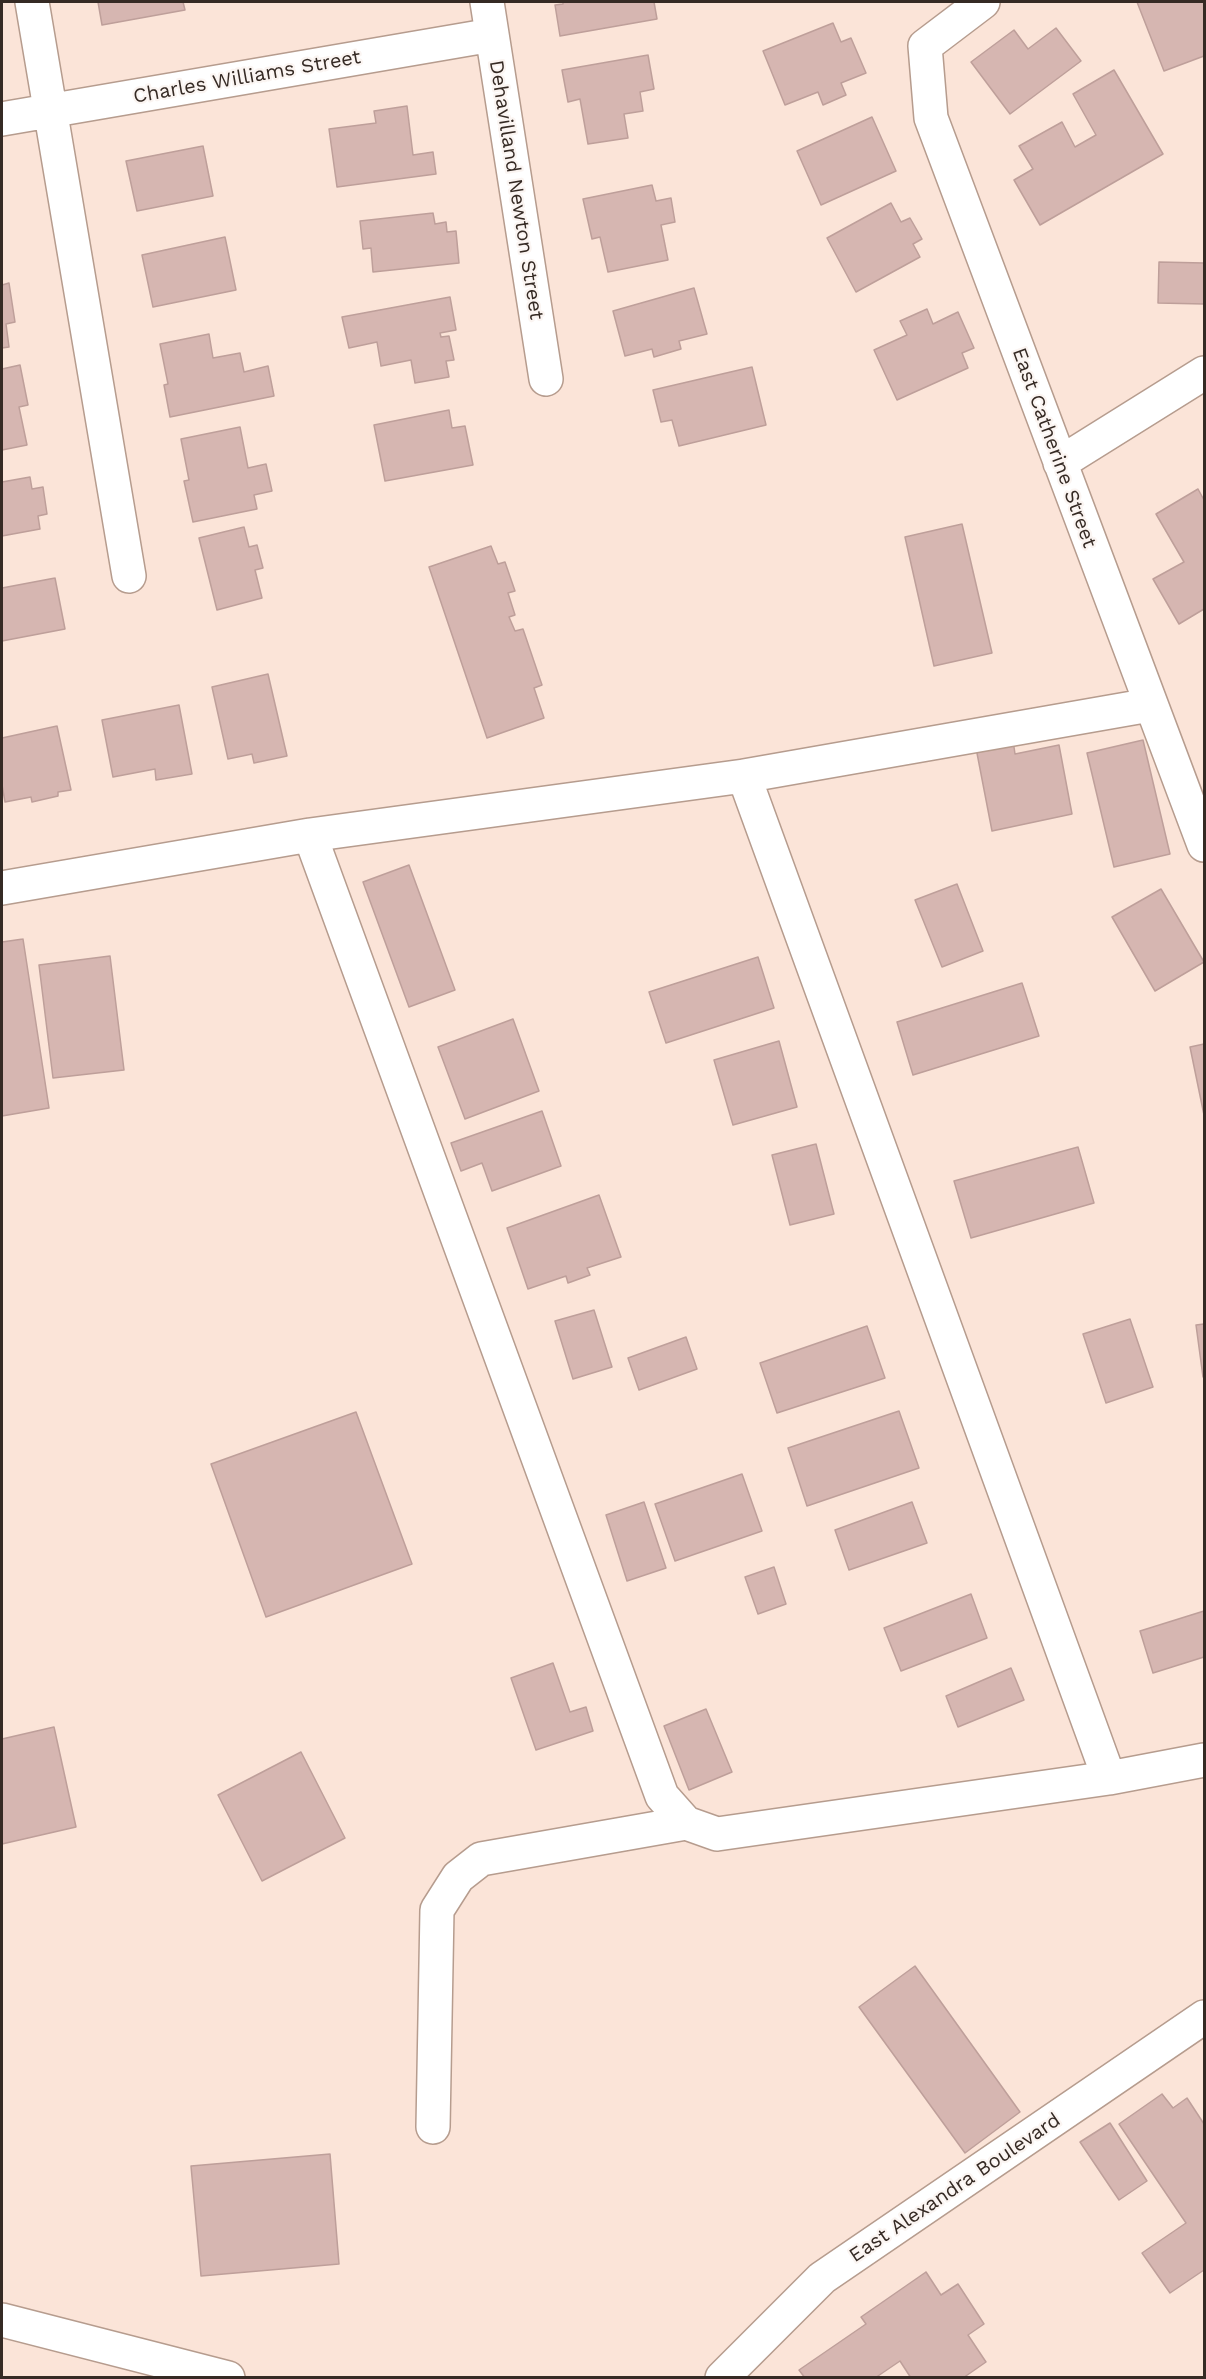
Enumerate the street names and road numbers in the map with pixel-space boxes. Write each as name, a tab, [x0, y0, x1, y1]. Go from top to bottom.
street label: Charles Williams Street	[131, 45, 363, 109]
street label: Dehavilland Newton Street	[484, 58, 548, 322]
street label: East Catherine Street	[1007, 345, 1101, 551]
street label: East Alexandra Boulevard	[845, 2108, 1065, 2268]

